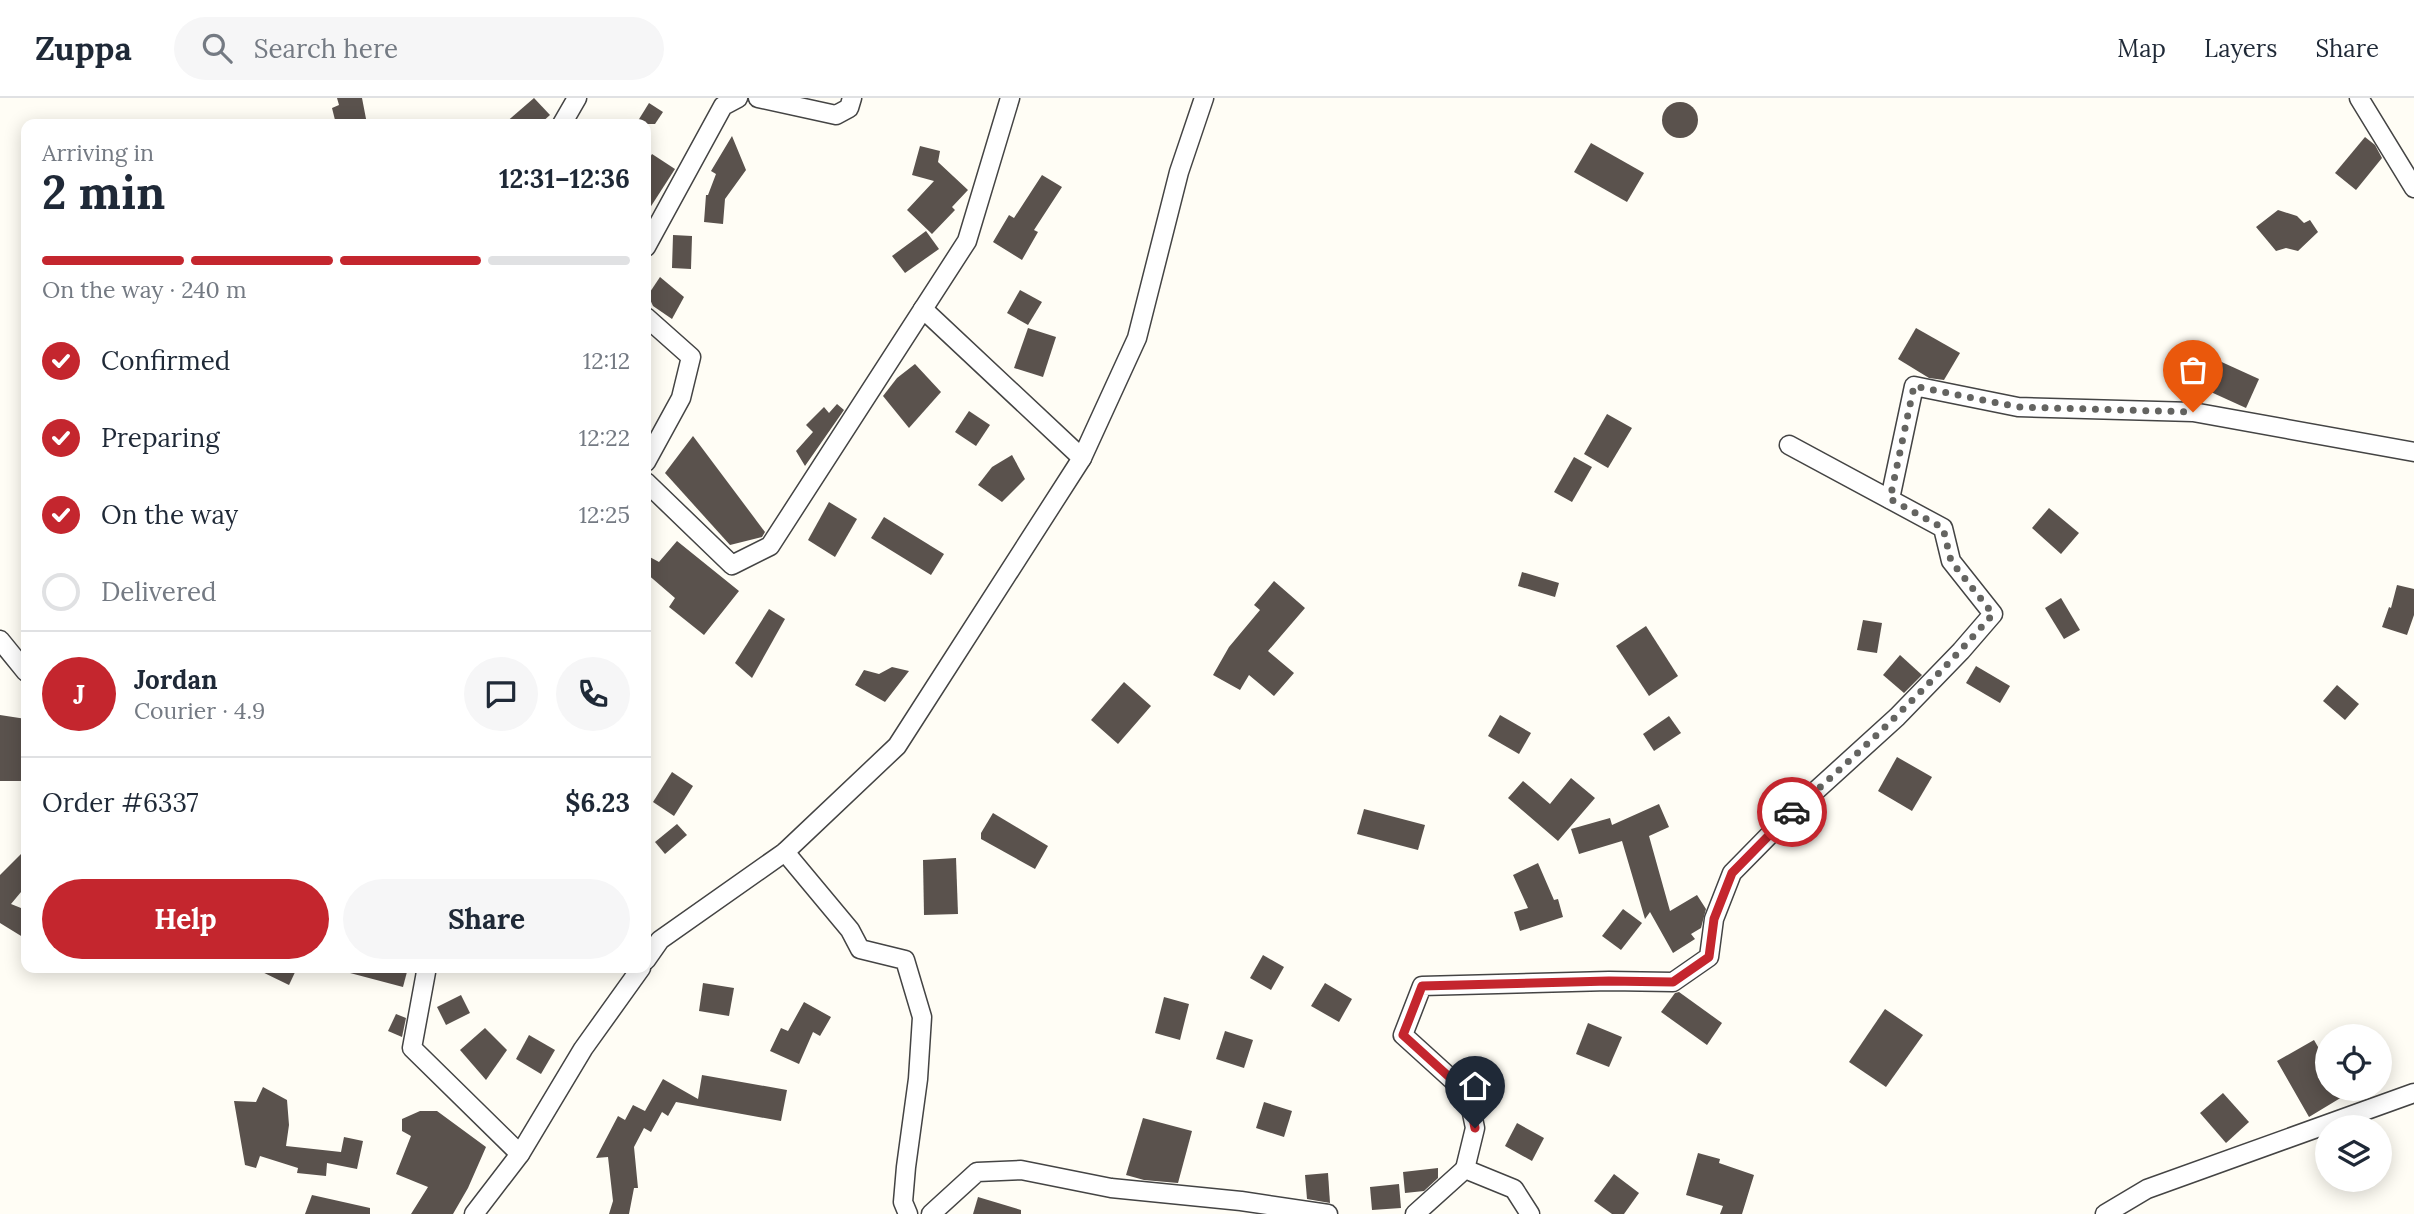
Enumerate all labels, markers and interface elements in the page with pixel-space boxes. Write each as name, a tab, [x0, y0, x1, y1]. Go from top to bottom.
search box	[174, 17, 664, 80]
text: Zuppa	[35, 27, 132, 69]
icon: search	[198, 29, 236, 67]
text: Search here	[254, 32, 398, 65]
text: Map	[2117, 33, 2166, 64]
text: Layers	[2204, 33, 2277, 64]
text: Share	[2315, 33, 2379, 64]
text: Arriving in	[42, 138, 154, 167]
text: 12:31–12:36	[499, 162, 630, 195]
text: 2 min	[42, 163, 165, 222]
text: On the way · 240 m	[42, 275, 247, 304]
pin	[2163, 340, 2223, 412]
icon: check	[42, 342, 80, 380]
text: Confirmed	[101, 344, 230, 377]
text: 12:12	[583, 346, 630, 375]
icon: bag	[2174, 351, 2212, 389]
icon: check	[42, 419, 80, 457]
text: Preparing	[101, 421, 220, 454]
text: 12:22	[579, 423, 630, 452]
icon: check	[42, 496, 80, 534]
text: On the way	[101, 498, 238, 531]
text: 12:25	[579, 500, 630, 529]
text: Delivered	[101, 575, 217, 608]
button: chat	[464, 657, 538, 731]
button: phone	[556, 657, 630, 731]
text: Jordan	[134, 663, 218, 696]
text: J	[73, 678, 85, 711]
text: Courier · 4.9	[134, 696, 265, 725]
courier	[1757, 777, 1827, 847]
text: Order #6337	[42, 786, 198, 819]
text: $6.23	[565, 786, 630, 819]
icon: car	[1773, 793, 1811, 831]
button: Help	[42, 879, 329, 959]
button: Share	[343, 879, 630, 959]
map controls	[2315, 1024, 2392, 1192]
button: locate	[2315, 1024, 2392, 1101]
pin	[1445, 1056, 1505, 1128]
icon: home	[1456, 1067, 1494, 1105]
button: layers	[2315, 1115, 2392, 1192]

